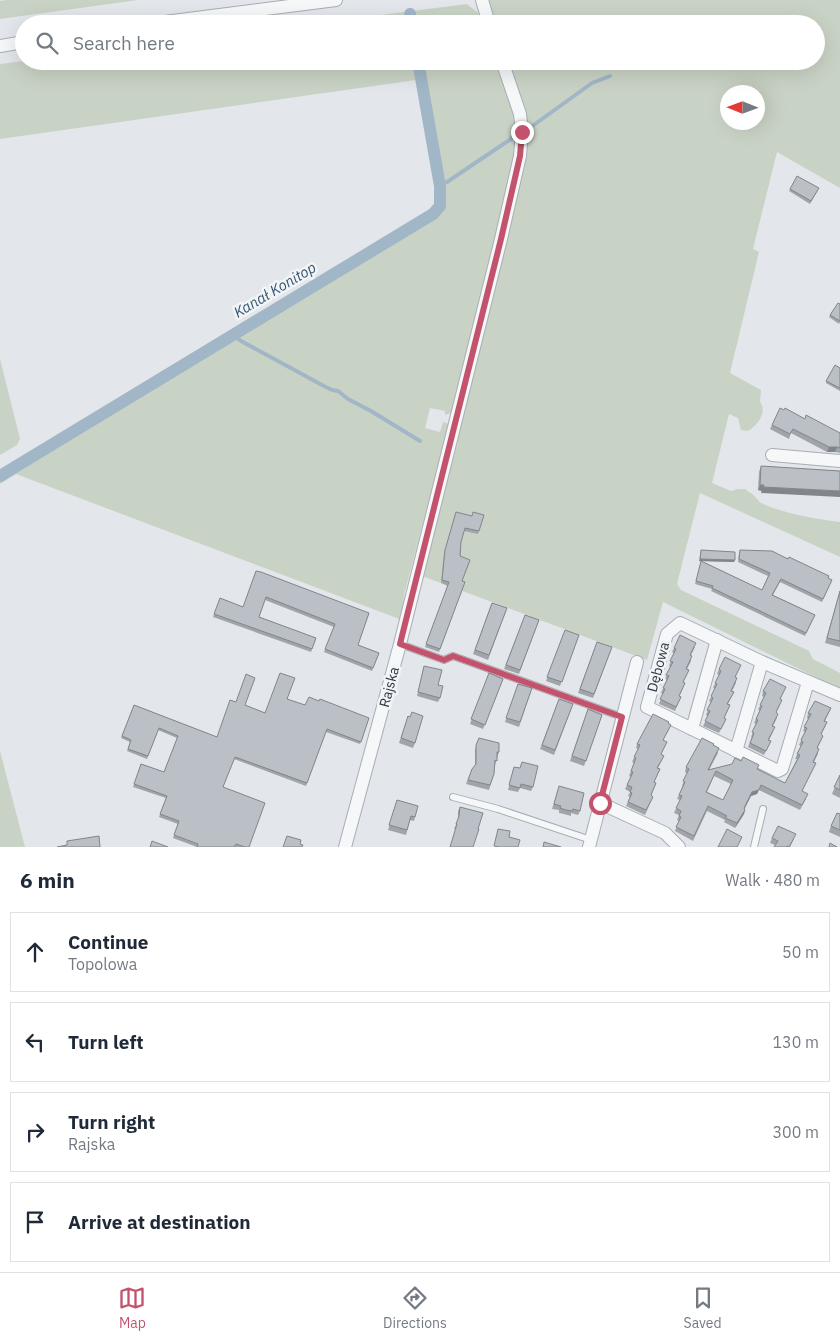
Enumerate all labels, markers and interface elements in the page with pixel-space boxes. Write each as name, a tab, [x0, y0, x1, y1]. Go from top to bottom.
search box	[15, 15, 825, 70]
icon: search	[33, 29, 61, 57]
text: Search here	[73, 31, 175, 55]
north arrow	[720, 85, 765, 130]
route end	[511, 121, 534, 144]
water label: Kanał Konitop	[230, 257, 320, 322]
street label: Dębowa	[643, 640, 673, 694]
street label: Rajska	[375, 664, 403, 709]
route start	[589, 792, 612, 815]
text: 6 min	[20, 866, 75, 894]
text: Walk · 480 m	[725, 870, 820, 890]
text: Continue	[68, 930, 148, 954]
icon: ahead	[21, 938, 49, 966]
text: 50 m	[782, 942, 819, 962]
text: Topolowa	[68, 954, 137, 974]
icon: left	[21, 1028, 49, 1056]
text: Turn left	[68, 1030, 144, 1054]
text: 130 m	[772, 1032, 819, 1052]
text: Turn right	[68, 1110, 155, 1134]
icon: right	[21, 1118, 49, 1146]
text: 300 m	[772, 1122, 819, 1142]
text: Rajska	[68, 1134, 115, 1154]
icon: arrive	[21, 1208, 49, 1236]
text: Arrive at destination	[68, 1210, 251, 1234]
tab: Map	[118, 1284, 146, 1332]
tab: Directions	[383, 1284, 447, 1332]
tab: Saved	[684, 1284, 722, 1332]

